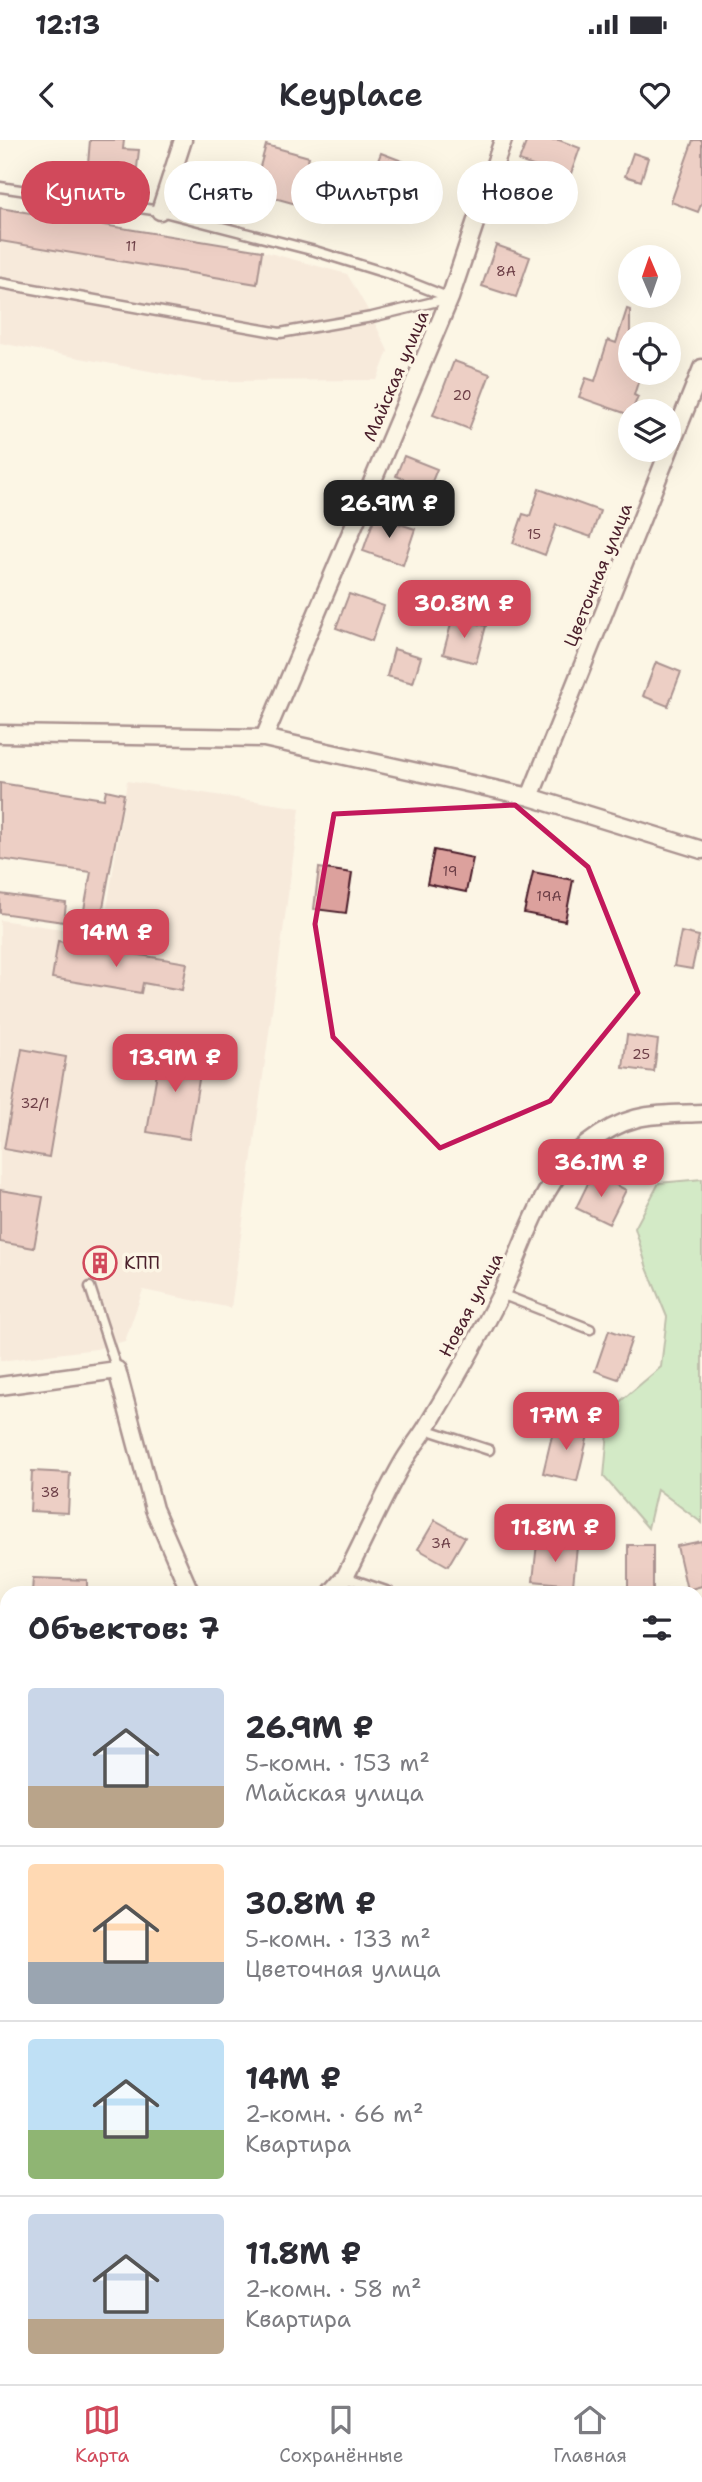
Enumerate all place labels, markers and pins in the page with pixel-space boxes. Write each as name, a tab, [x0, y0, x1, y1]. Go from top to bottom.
pin: 26.9M ₽	[324, 480, 454, 540]
pin: 30.8M ₽	[399, 580, 529, 640]
pin: 14M ₽	[67, 910, 165, 969]
pin: 13.9M ₽	[110, 1034, 240, 1094]
pin: 36.1M ₽	[536, 1140, 666, 1199]
building icon: КПП	[81, 1244, 119, 1282]
place label: КПП	[124, 1251, 160, 1275]
pin: 17M ₽	[517, 1392, 615, 1452]
pin: 11.8M ₽	[490, 1504, 620, 1564]

